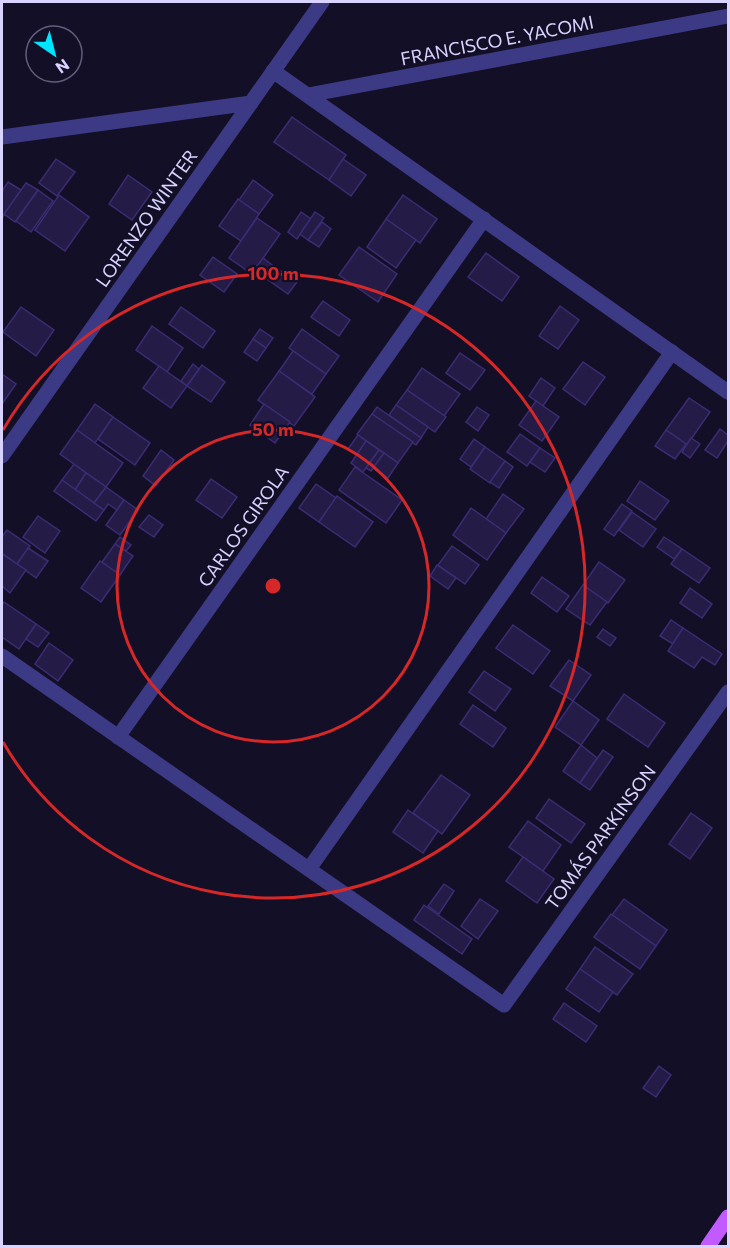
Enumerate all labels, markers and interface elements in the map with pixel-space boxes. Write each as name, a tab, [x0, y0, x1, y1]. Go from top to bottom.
street label: FRANCISCO E. YACOMI	[399, 10, 595, 70]
north arrow	[24, 24, 84, 84]
text: N	[53, 55, 73, 78]
street label: LORENZO WINTER	[90, 145, 202, 291]
text: 100 m	[247, 262, 299, 284]
text: 50 m	[252, 418, 294, 440]
street label: CARLOS GIROLA	[193, 461, 293, 591]
centre of rings	[263, 576, 283, 596]
street label: TOMÁS PARKINSON	[540, 760, 660, 914]

